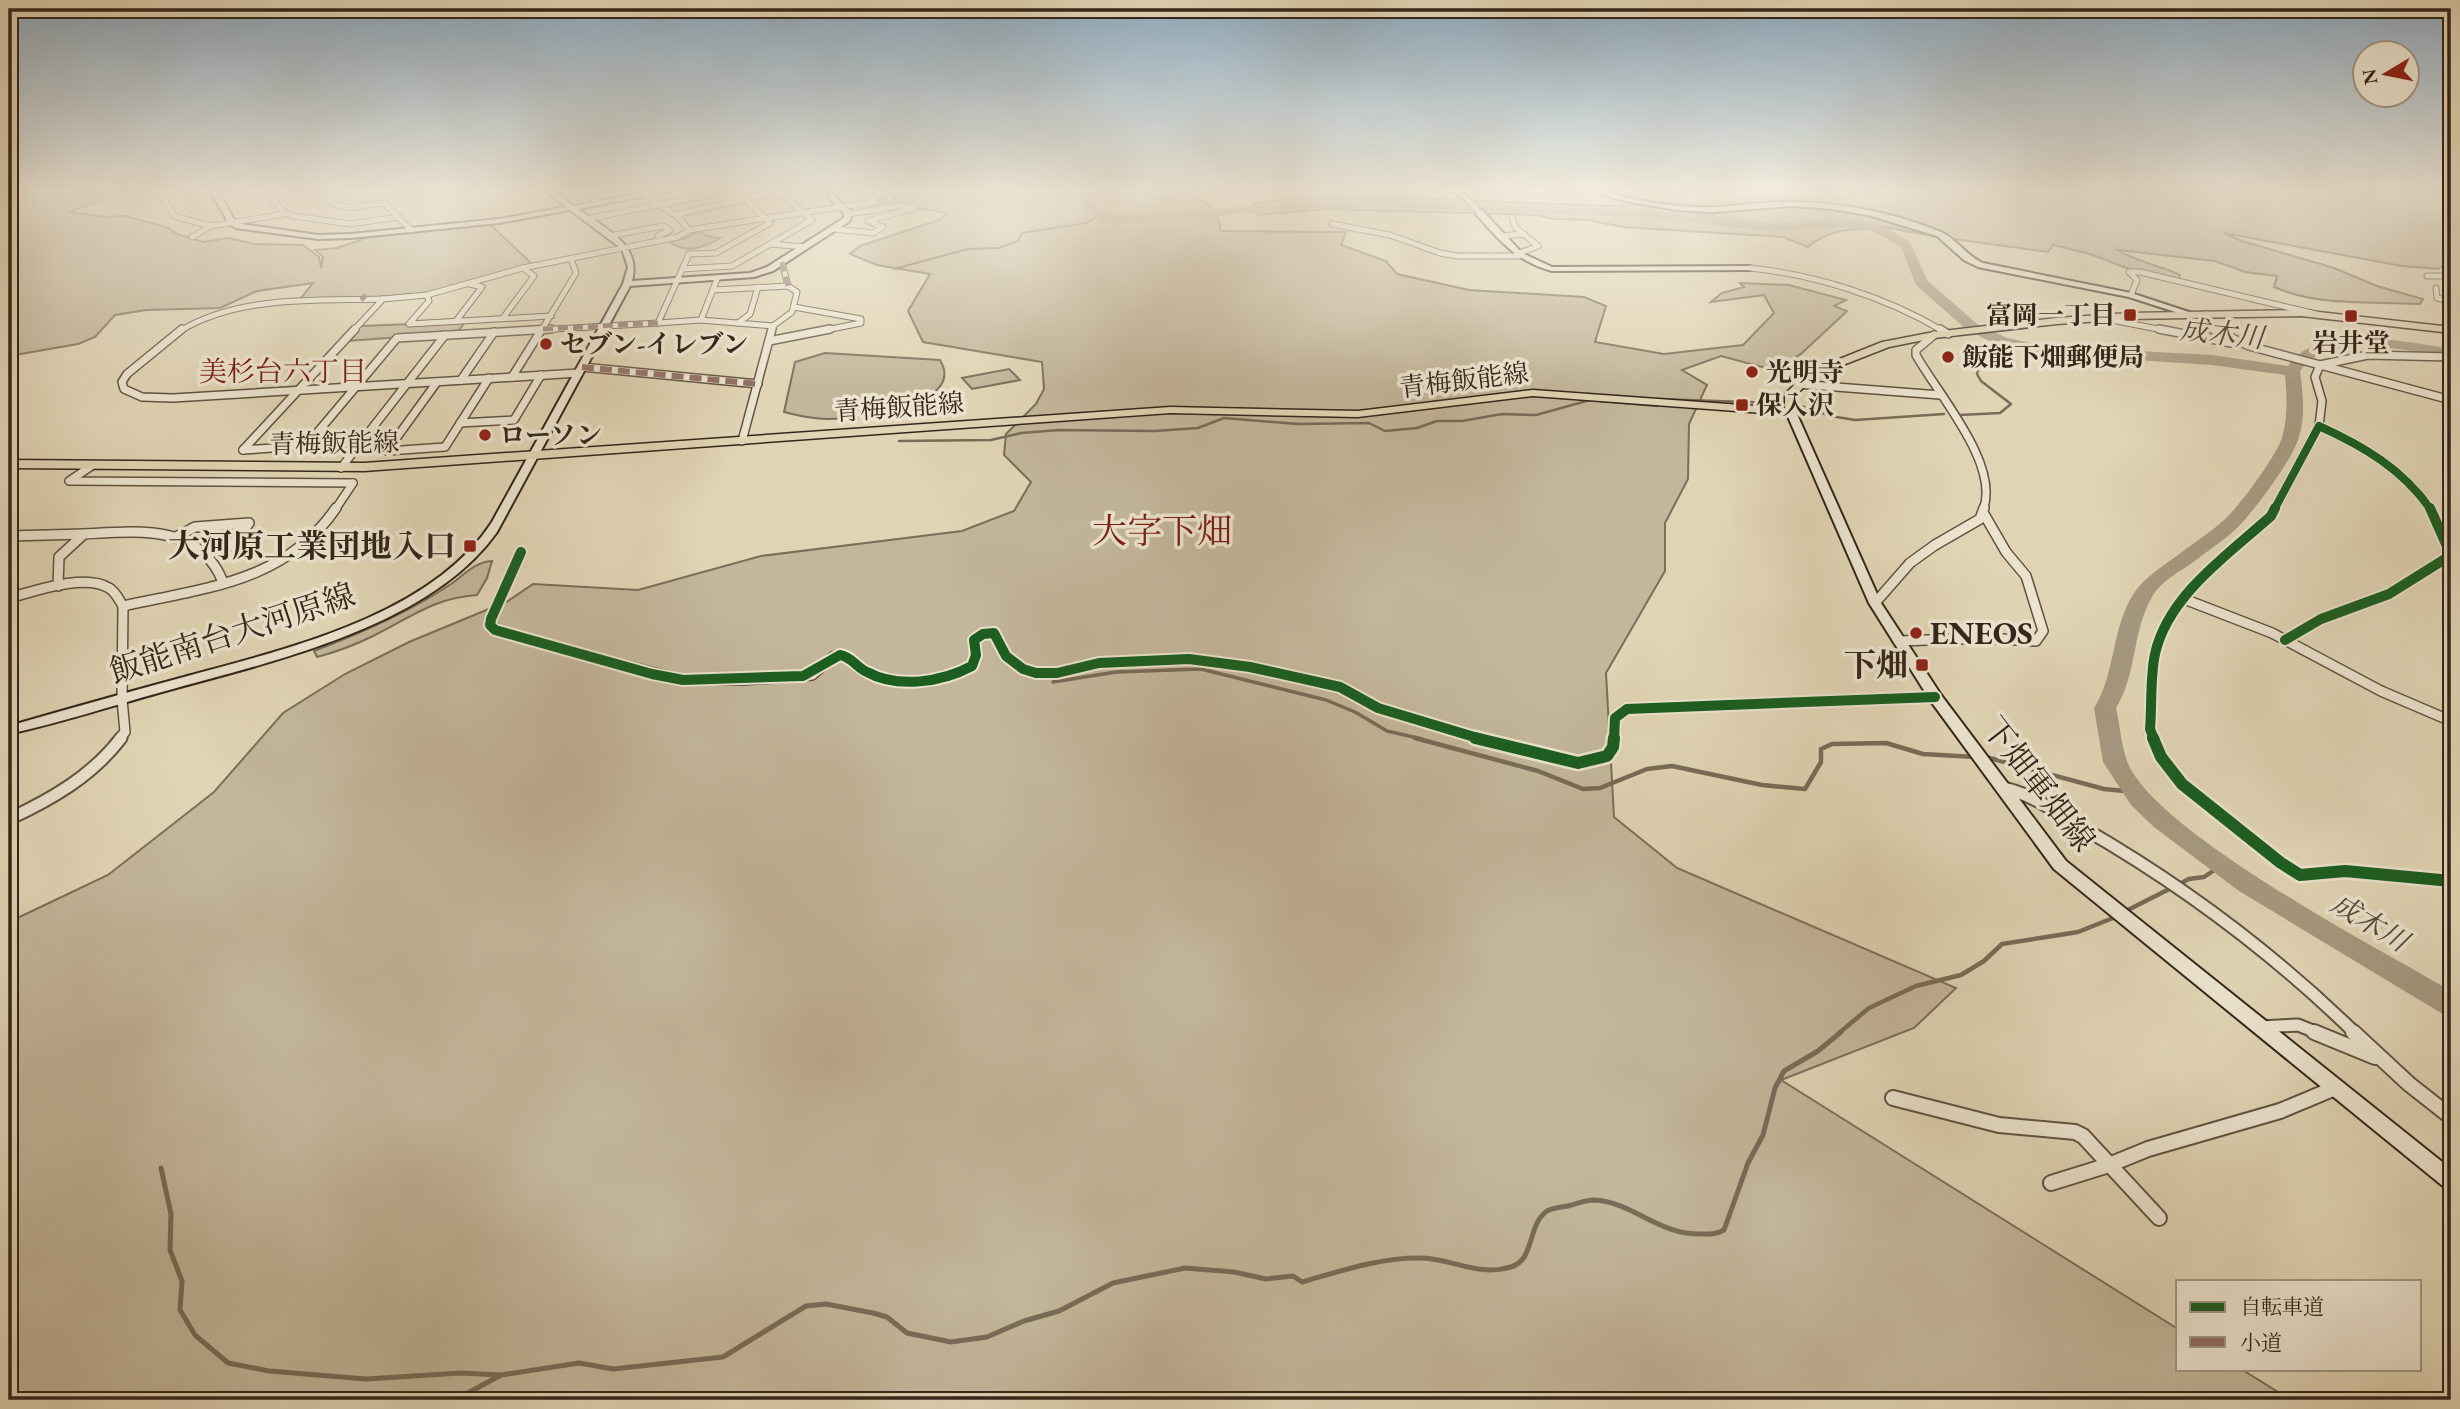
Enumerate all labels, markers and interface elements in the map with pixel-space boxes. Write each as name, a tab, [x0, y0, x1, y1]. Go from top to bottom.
north arrow	[2352, 38, 2422, 108]
text: N	[2356, 67, 2383, 87]
place label: 富岡一丁目	[1986, 298, 2116, 332]
marker: 富岡一丁目	[2122, 307, 2138, 323]
marker: 岩井堂	[2343, 308, 2359, 324]
water label: 成木川	[2178, 311, 2269, 356]
place label: 岩井堂	[2312, 326, 2390, 360]
place label: セブン-イレブン	[560, 327, 748, 361]
marker: セブン-イレブン	[538, 336, 554, 352]
place label: 飯能下畑郵便局	[1962, 340, 2144, 374]
marker: 飯能下畑郵便局	[1940, 349, 1956, 365]
district label: 美杉台六丁目	[199, 353, 367, 389]
street label: 青梅飯能線	[1397, 355, 1531, 405]
place label: 光明寺	[1766, 355, 1844, 389]
marker: 光明寺	[1744, 364, 1760, 380]
street label: 青梅飯能線	[833, 386, 965, 428]
place label: 保入沢	[1756, 388, 1834, 422]
marker: 保入沢	[1734, 397, 1750, 413]
place label: ローソン	[499, 418, 602, 452]
street label: 青梅飯能線	[269, 425, 399, 461]
marker: ローソン	[477, 427, 493, 443]
district label: 大字下畑	[1092, 508, 1232, 553]
place label: 大河原工業団地入口	[168, 525, 456, 567]
marker: 大河原工業団地入口	[462, 538, 478, 554]
street label: 飯能南台大河原線	[104, 573, 360, 693]
place label: ENEOS	[1930, 612, 2033, 654]
marker: ENEOS	[1908, 625, 1924, 641]
place label: 下畑	[1844, 644, 1908, 686]
marker: 下畑	[1914, 657, 1930, 673]
street label: 下畑軍畑線	[1973, 708, 2105, 860]
water label: 成木川	[2325, 885, 2418, 961]
legend	[2176, 1280, 2422, 1370]
text: 自転車道	[2240, 1293, 2324, 1320]
text: 小道	[2240, 1329, 2282, 1356]

